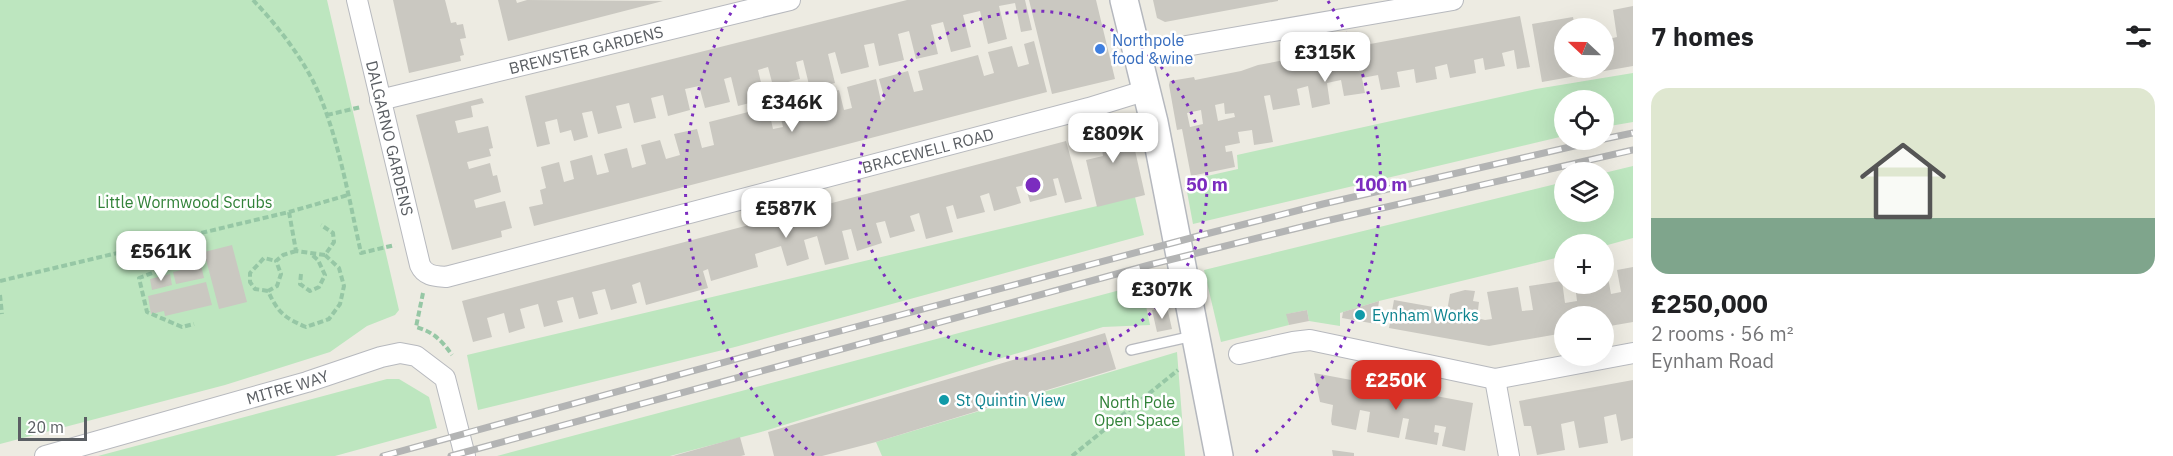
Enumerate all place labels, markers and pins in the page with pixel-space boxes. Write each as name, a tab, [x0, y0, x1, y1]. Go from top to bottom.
place label: Northpole food &wine	[1112, 30, 1193, 68]
pin: £315K	[1283, 32, 1367, 83]
marker: Northpole food &wine	[1093, 42, 1107, 56]
pin: £346K	[750, 82, 834, 133]
pin: £809K	[1071, 113, 1155, 164]
centre of rings	[1023, 175, 1043, 195]
pin: £587K	[744, 188, 828, 239]
pin: £561K	[119, 231, 203, 282]
pin: £307K	[1120, 269, 1204, 320]
place label: Eynham Works	[1372, 305, 1479, 325]
marker: Eynham Works	[1353, 308, 1367, 322]
pin: £250K	[1354, 360, 1438, 411]
place label: St Quintin View	[956, 390, 1065, 410]
marker: St Quintin View	[937, 393, 951, 407]

